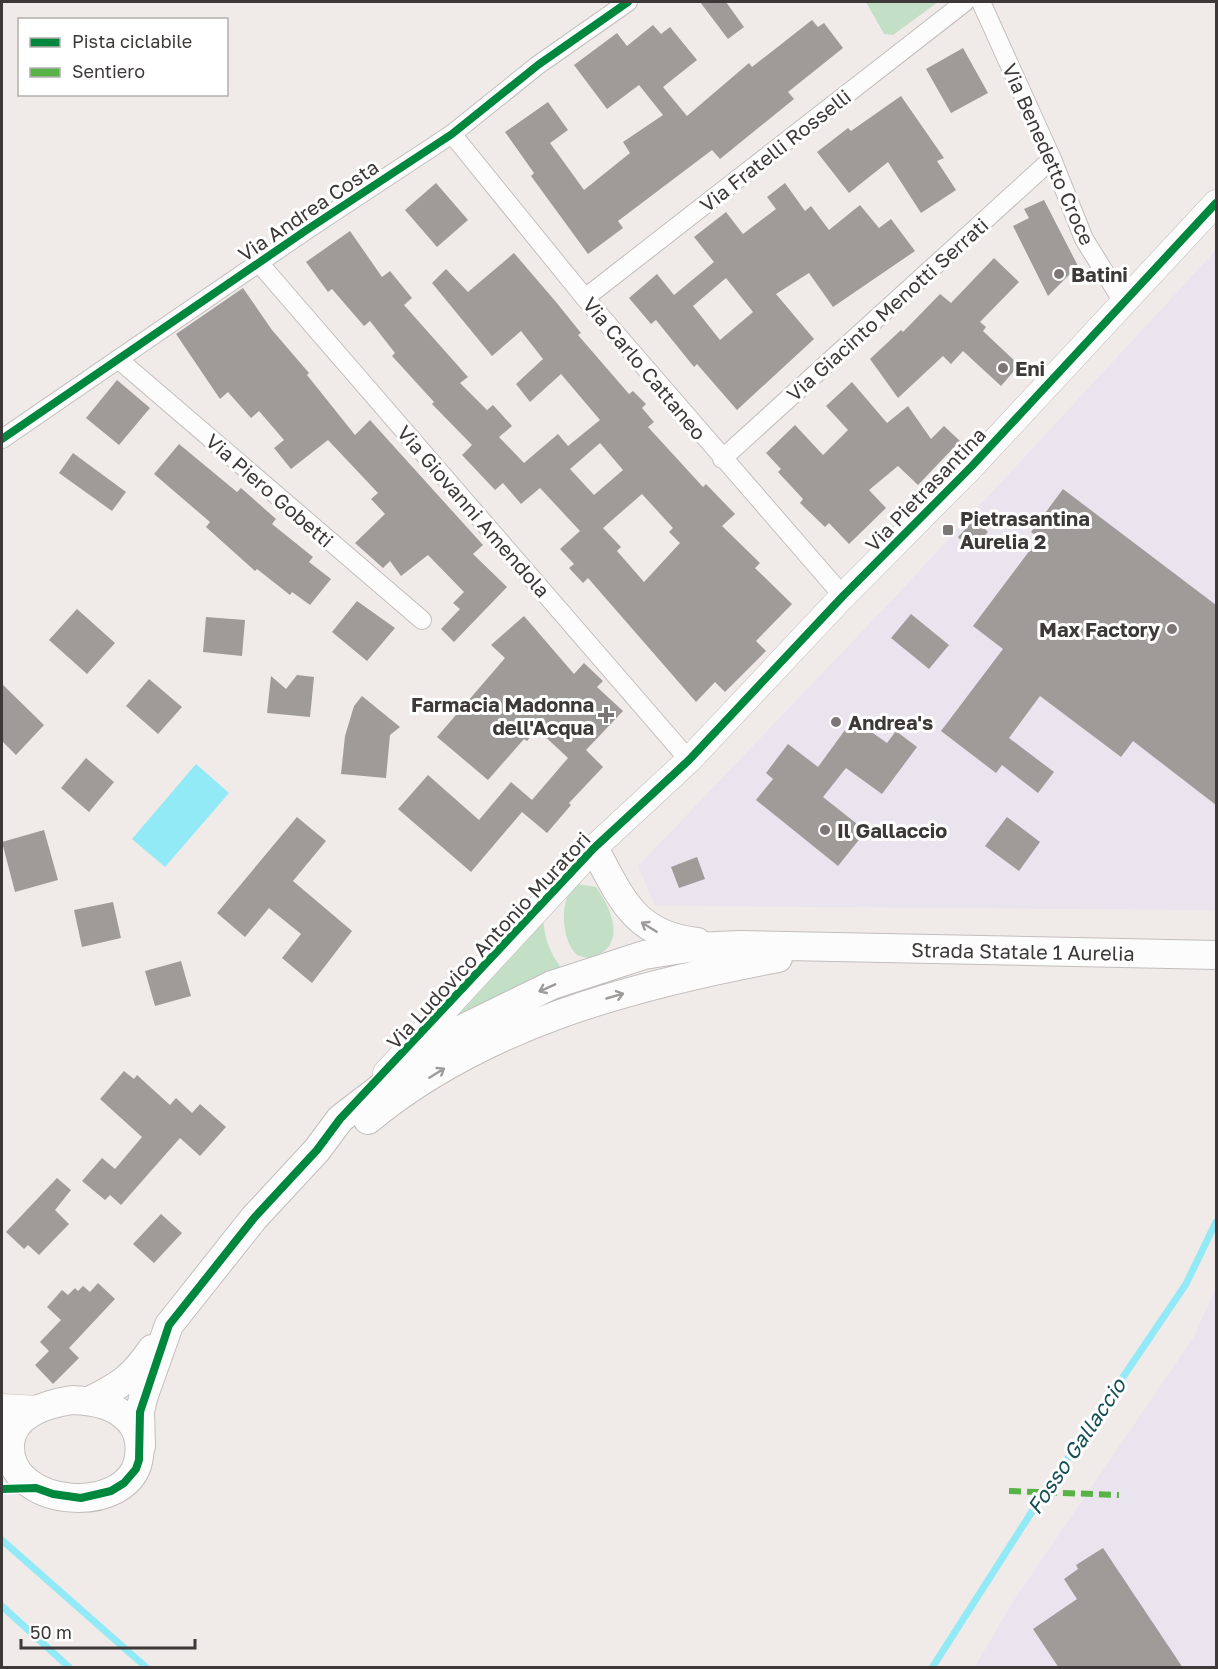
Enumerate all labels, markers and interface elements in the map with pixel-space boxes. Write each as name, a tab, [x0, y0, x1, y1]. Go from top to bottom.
legend	[18, 18, 228, 96]
text: Pista ciclabile	[72, 30, 192, 52]
street label: Via Benedetto Croce	[998, 59, 1100, 249]
text: Sentiero	[72, 60, 145, 82]
street label: Via Fratelli Rosselli	[695, 84, 855, 216]
street label: Via Andrea Costa	[233, 154, 383, 266]
street label: Via Giacinto Menotti Serrati	[781, 212, 993, 406]
place label: Batini	[1071, 262, 1128, 286]
marker: Batini	[1052, 267, 1066, 281]
street label: Via Carlo Cattaneo	[578, 292, 712, 444]
place label: Eni	[1015, 356, 1045, 380]
marker: Eni	[996, 361, 1010, 375]
street label: Via Giovanni Amendola	[393, 420, 555, 602]
street label: Via Pietrasantina	[860, 422, 990, 556]
street label: Via Piero Gobetti	[201, 428, 339, 552]
place label: Pietrasantina Aurelia 2	[960, 506, 1090, 553]
marker: Pietrasantina Aurelia 2	[941, 523, 955, 537]
place label: Max Factory	[1039, 617, 1160, 641]
marker: Max Factory	[1165, 622, 1179, 636]
place label: Farmacia Madonna dell'Acqua	[411, 692, 594, 739]
marker: Farmacia Madonna dell'Acqua	[599, 708, 613, 722]
place label: Andrea's	[848, 710, 933, 734]
marker: Andrea's	[829, 715, 843, 729]
place label: Il Gallaccio	[837, 818, 947, 842]
marker: Il Gallaccio	[818, 823, 832, 837]
street label: Via Ludovico Antonio Muratori	[381, 827, 595, 1053]
one-way arrow	[641, 920, 658, 932]
street label: Strada Statale 1 Aurelia	[911, 937, 1135, 965]
one-way arrow	[538, 983, 557, 994]
one-way arrow	[605, 990, 624, 1001]
one-way arrow	[428, 1067, 445, 1079]
water label: Fosso Gallaccio	[1021, 1372, 1132, 1519]
scale bar	[21, 1612, 195, 1650]
text: 50 m	[30, 1621, 72, 1643]

